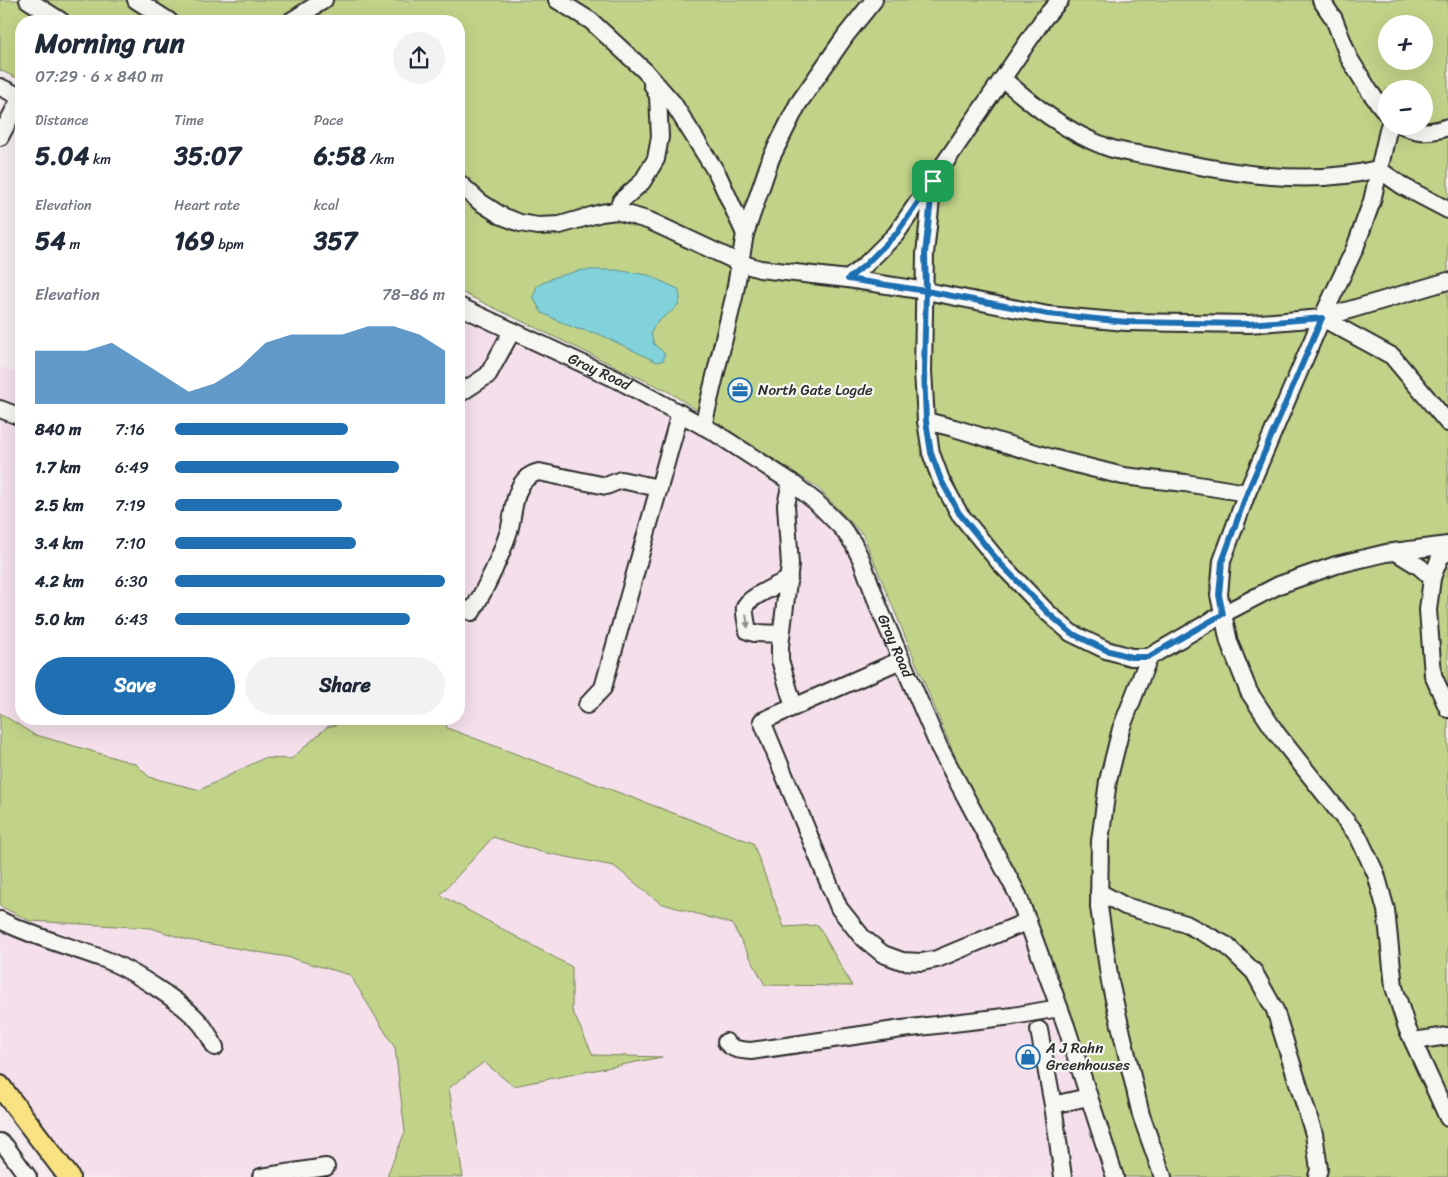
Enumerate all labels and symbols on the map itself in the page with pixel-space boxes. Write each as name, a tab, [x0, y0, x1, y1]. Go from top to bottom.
pin	[912, 160, 954, 202]
street label: Gray Road	[564, 346, 637, 398]
office icon: North Gate Logde	[727, 377, 753, 403]
place label: North Gate Logde	[758, 377, 873, 403]
street label: Gray Road	[870, 610, 921, 683]
one-way arrow	[743, 613, 751, 629]
place label: A J Rahn Greenhouses	[1045, 1035, 1130, 1078]
shop icon: A J Rahn Greenhouses	[1015, 1044, 1041, 1070]

